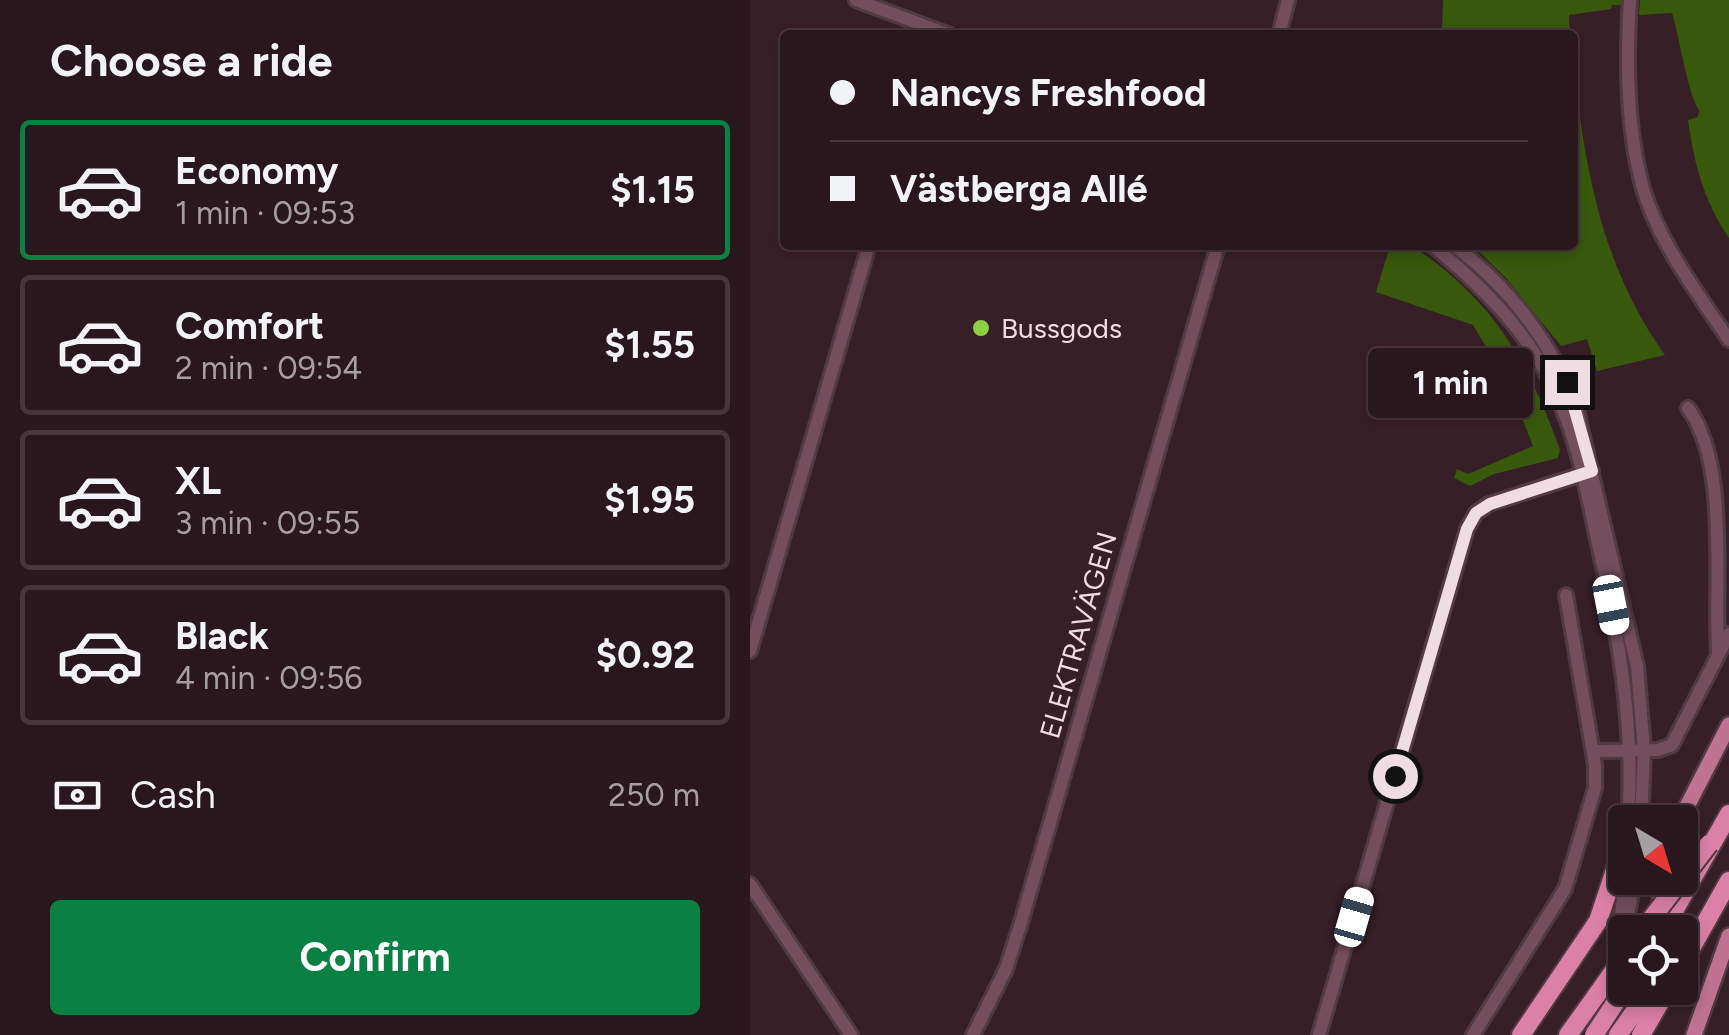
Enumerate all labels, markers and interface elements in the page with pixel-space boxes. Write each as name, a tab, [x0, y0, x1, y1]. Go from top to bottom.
text: Choose a ride	[50, 33, 332, 87]
text: Nancys Freshfood	[890, 70, 1207, 116]
icon: car	[55, 145, 145, 235]
text: Economy	[175, 148, 338, 194]
text: Västberga Allé	[890, 166, 1148, 212]
text: $1.15	[610, 167, 695, 213]
text: 1 min · 09:53	[175, 194, 355, 232]
icon: car	[55, 300, 145, 390]
text: Comfort	[175, 303, 324, 349]
place label: Bussgods	[1001, 311, 1122, 345]
marker: Bussgods	[970, 317, 992, 339]
text: $1.55	[604, 322, 695, 368]
callout: 1 min	[1367, 347, 1532, 417]
text: 2 min · 09:54	[175, 349, 362, 387]
route end	[1545, 360, 1590, 405]
text: 1 min	[1413, 364, 1488, 402]
icon: car	[55, 455, 145, 545]
text: XL	[175, 458, 221, 504]
text: $1.95	[604, 477, 695, 523]
text: 3 min · 09:55	[175, 504, 360, 542]
street label: ELEKTRAVÄGEN	[1032, 528, 1124, 742]
car	[1591, 573, 1631, 637]
icon: car	[55, 610, 145, 700]
text: Black	[175, 613, 269, 659]
text: $0.92	[596, 632, 695, 678]
text: 4 min · 09:56	[175, 659, 362, 697]
route start	[1373, 754, 1418, 799]
icon: cash	[50, 768, 105, 823]
text: Cash	[130, 772, 216, 818]
text: 250 m	[608, 776, 700, 814]
north arrow	[1608, 805, 1698, 895]
map controls	[1608, 805, 1698, 1005]
car	[1331, 884, 1377, 950]
button: Confirm	[50, 900, 700, 1015]
button: locate	[1608, 915, 1698, 1005]

